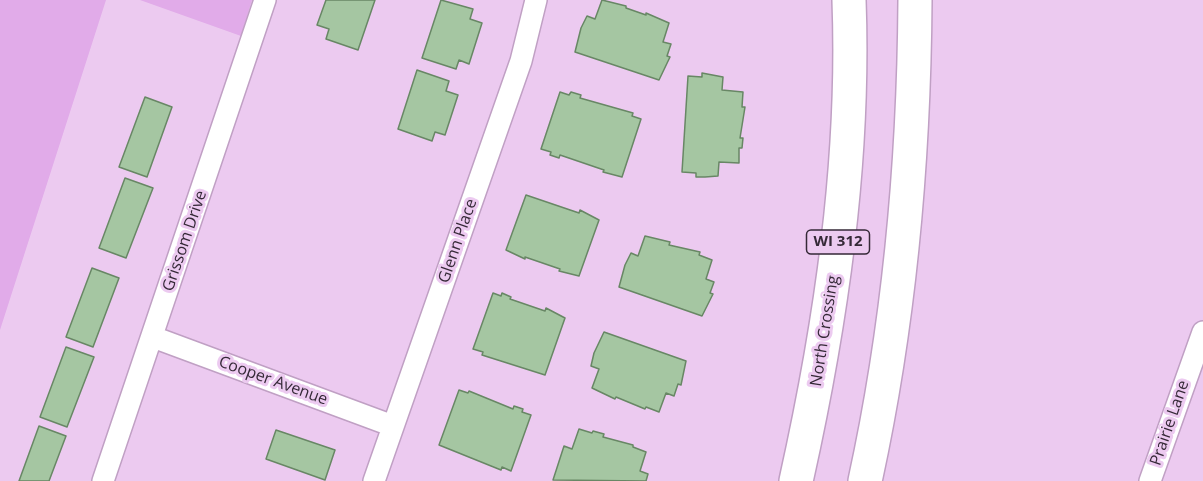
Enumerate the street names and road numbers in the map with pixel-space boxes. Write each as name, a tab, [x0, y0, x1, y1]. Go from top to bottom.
street label: Grissom Drive	[159, 188, 211, 294]
street label: Glenn Place	[435, 196, 481, 286]
road number: WI 312	[806, 230, 870, 254]
street label: North Crossing	[807, 274, 843, 388]
street label: Cooper Avenue	[216, 352, 330, 410]
street label: Prairie Lane	[1146, 378, 1194, 468]

